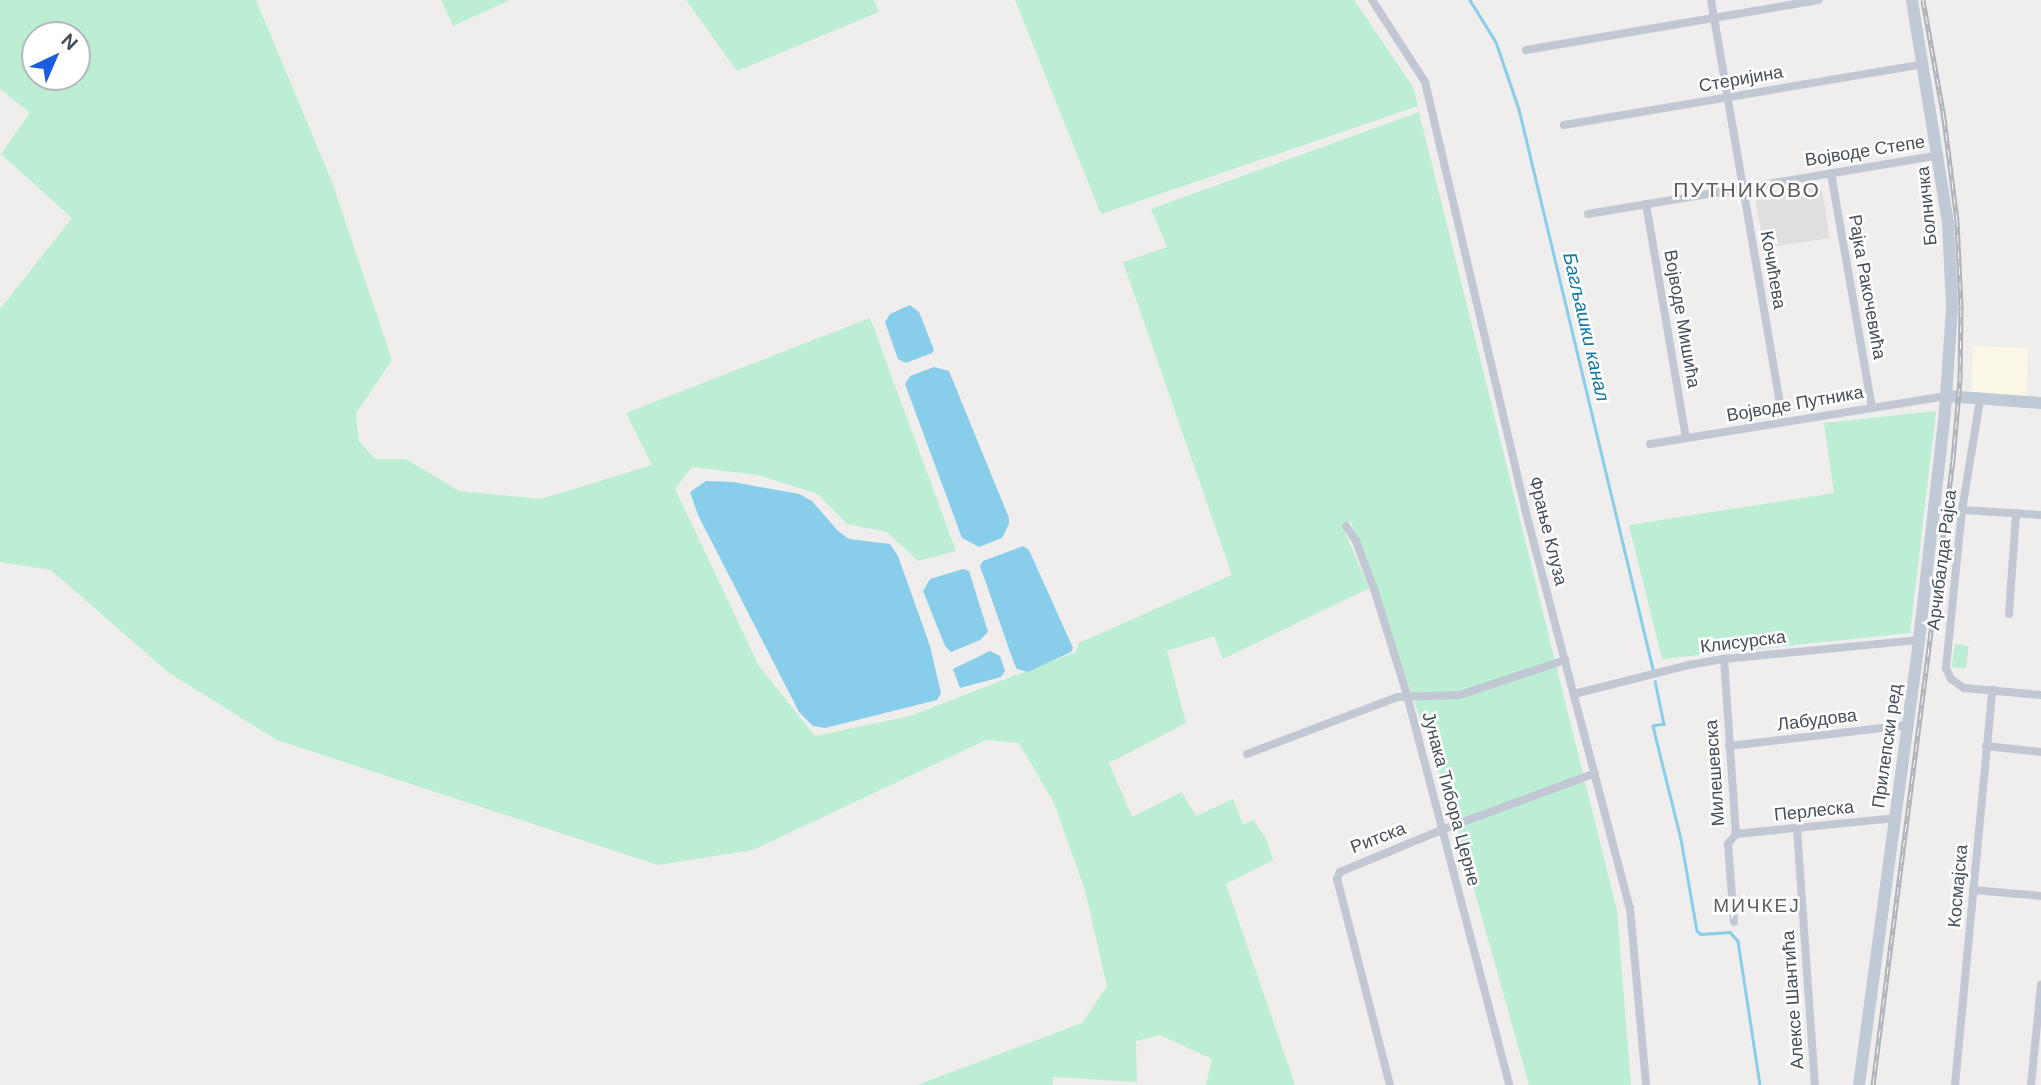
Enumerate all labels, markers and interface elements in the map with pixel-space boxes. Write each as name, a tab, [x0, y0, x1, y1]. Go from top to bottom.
north arrow	[21, 21, 91, 91]
text: N	[56, 28, 83, 56]
street label: Стеријина	[1697, 61, 1785, 97]
street label: Војводе Степе	[1804, 131, 1926, 171]
street label: Болничка	[1912, 165, 1942, 247]
district label: ПУТНИКОВО	[1674, 177, 1820, 203]
street label: Рајка Ракочевића	[1844, 213, 1890, 361]
street label: Кочићева	[1756, 229, 1790, 311]
street label: Војводе Мишића	[1659, 248, 1705, 390]
water label: Багљашки канал	[1558, 250, 1614, 404]
street label: Војводе Путника	[1725, 381, 1865, 427]
street label: Фрање Клуза	[1524, 474, 1572, 588]
street label: Арчибалда Рајса	[1923, 489, 1961, 631]
street label: Клисурска	[1699, 626, 1787, 658]
street label: Прилепски ред	[1868, 683, 1906, 809]
street label: Лабудова	[1776, 704, 1858, 736]
street label: Јунака Тибора Церне	[1417, 709, 1485, 889]
street label: Милешевска	[1701, 719, 1729, 827]
street label: Перлеска	[1773, 796, 1855, 826]
street label: Ритска	[1347, 818, 1409, 858]
street label: Космајска	[1944, 844, 1972, 928]
district label: МИЧКЕЈ	[1714, 895, 1800, 917]
street label: Алексе Шантића	[1777, 930, 1809, 1070]

